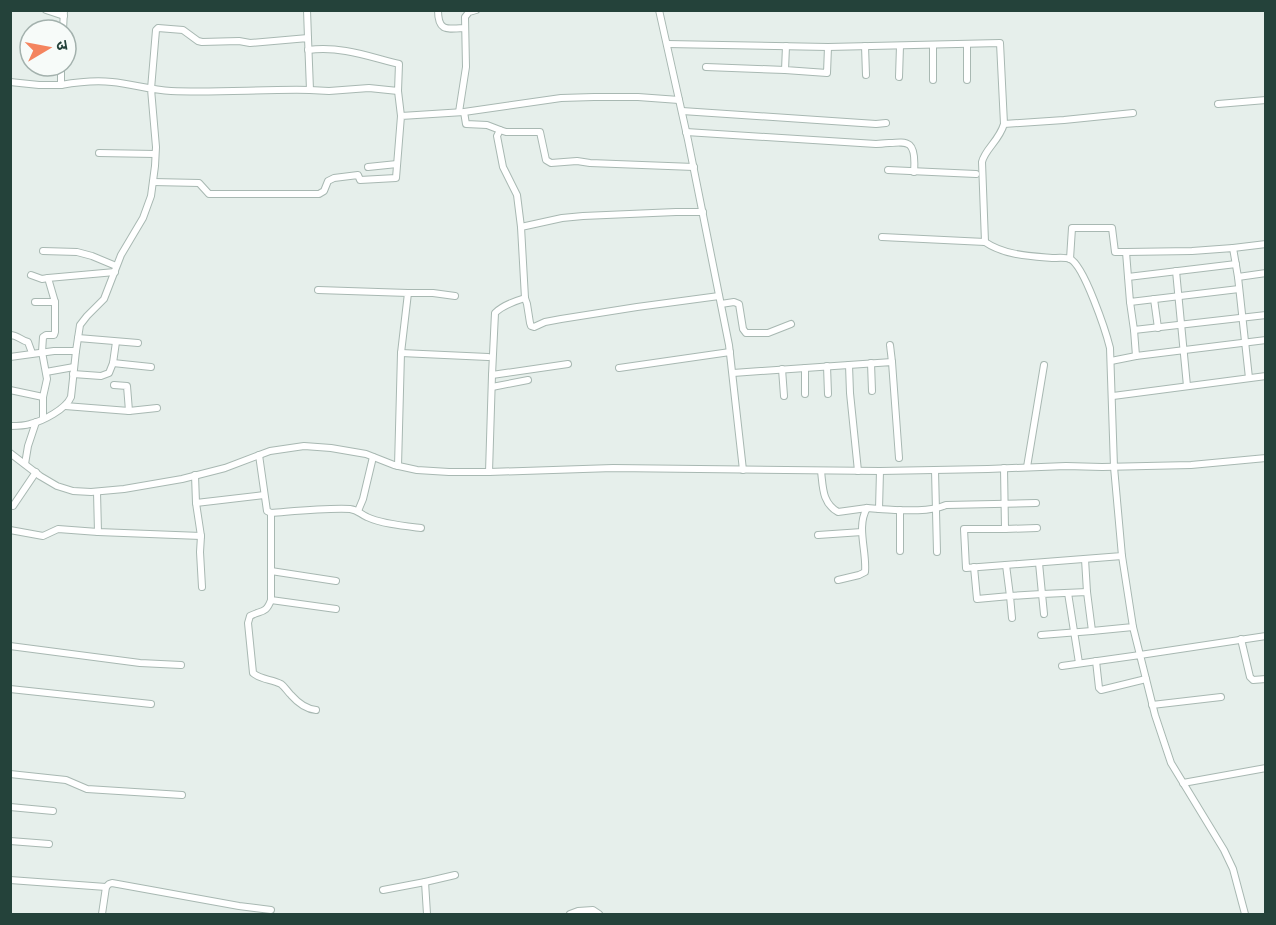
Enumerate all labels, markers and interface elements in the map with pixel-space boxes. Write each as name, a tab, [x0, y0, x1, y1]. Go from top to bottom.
north arrow	[18, 18, 78, 78]
text: उ	[51, 39, 73, 53]

